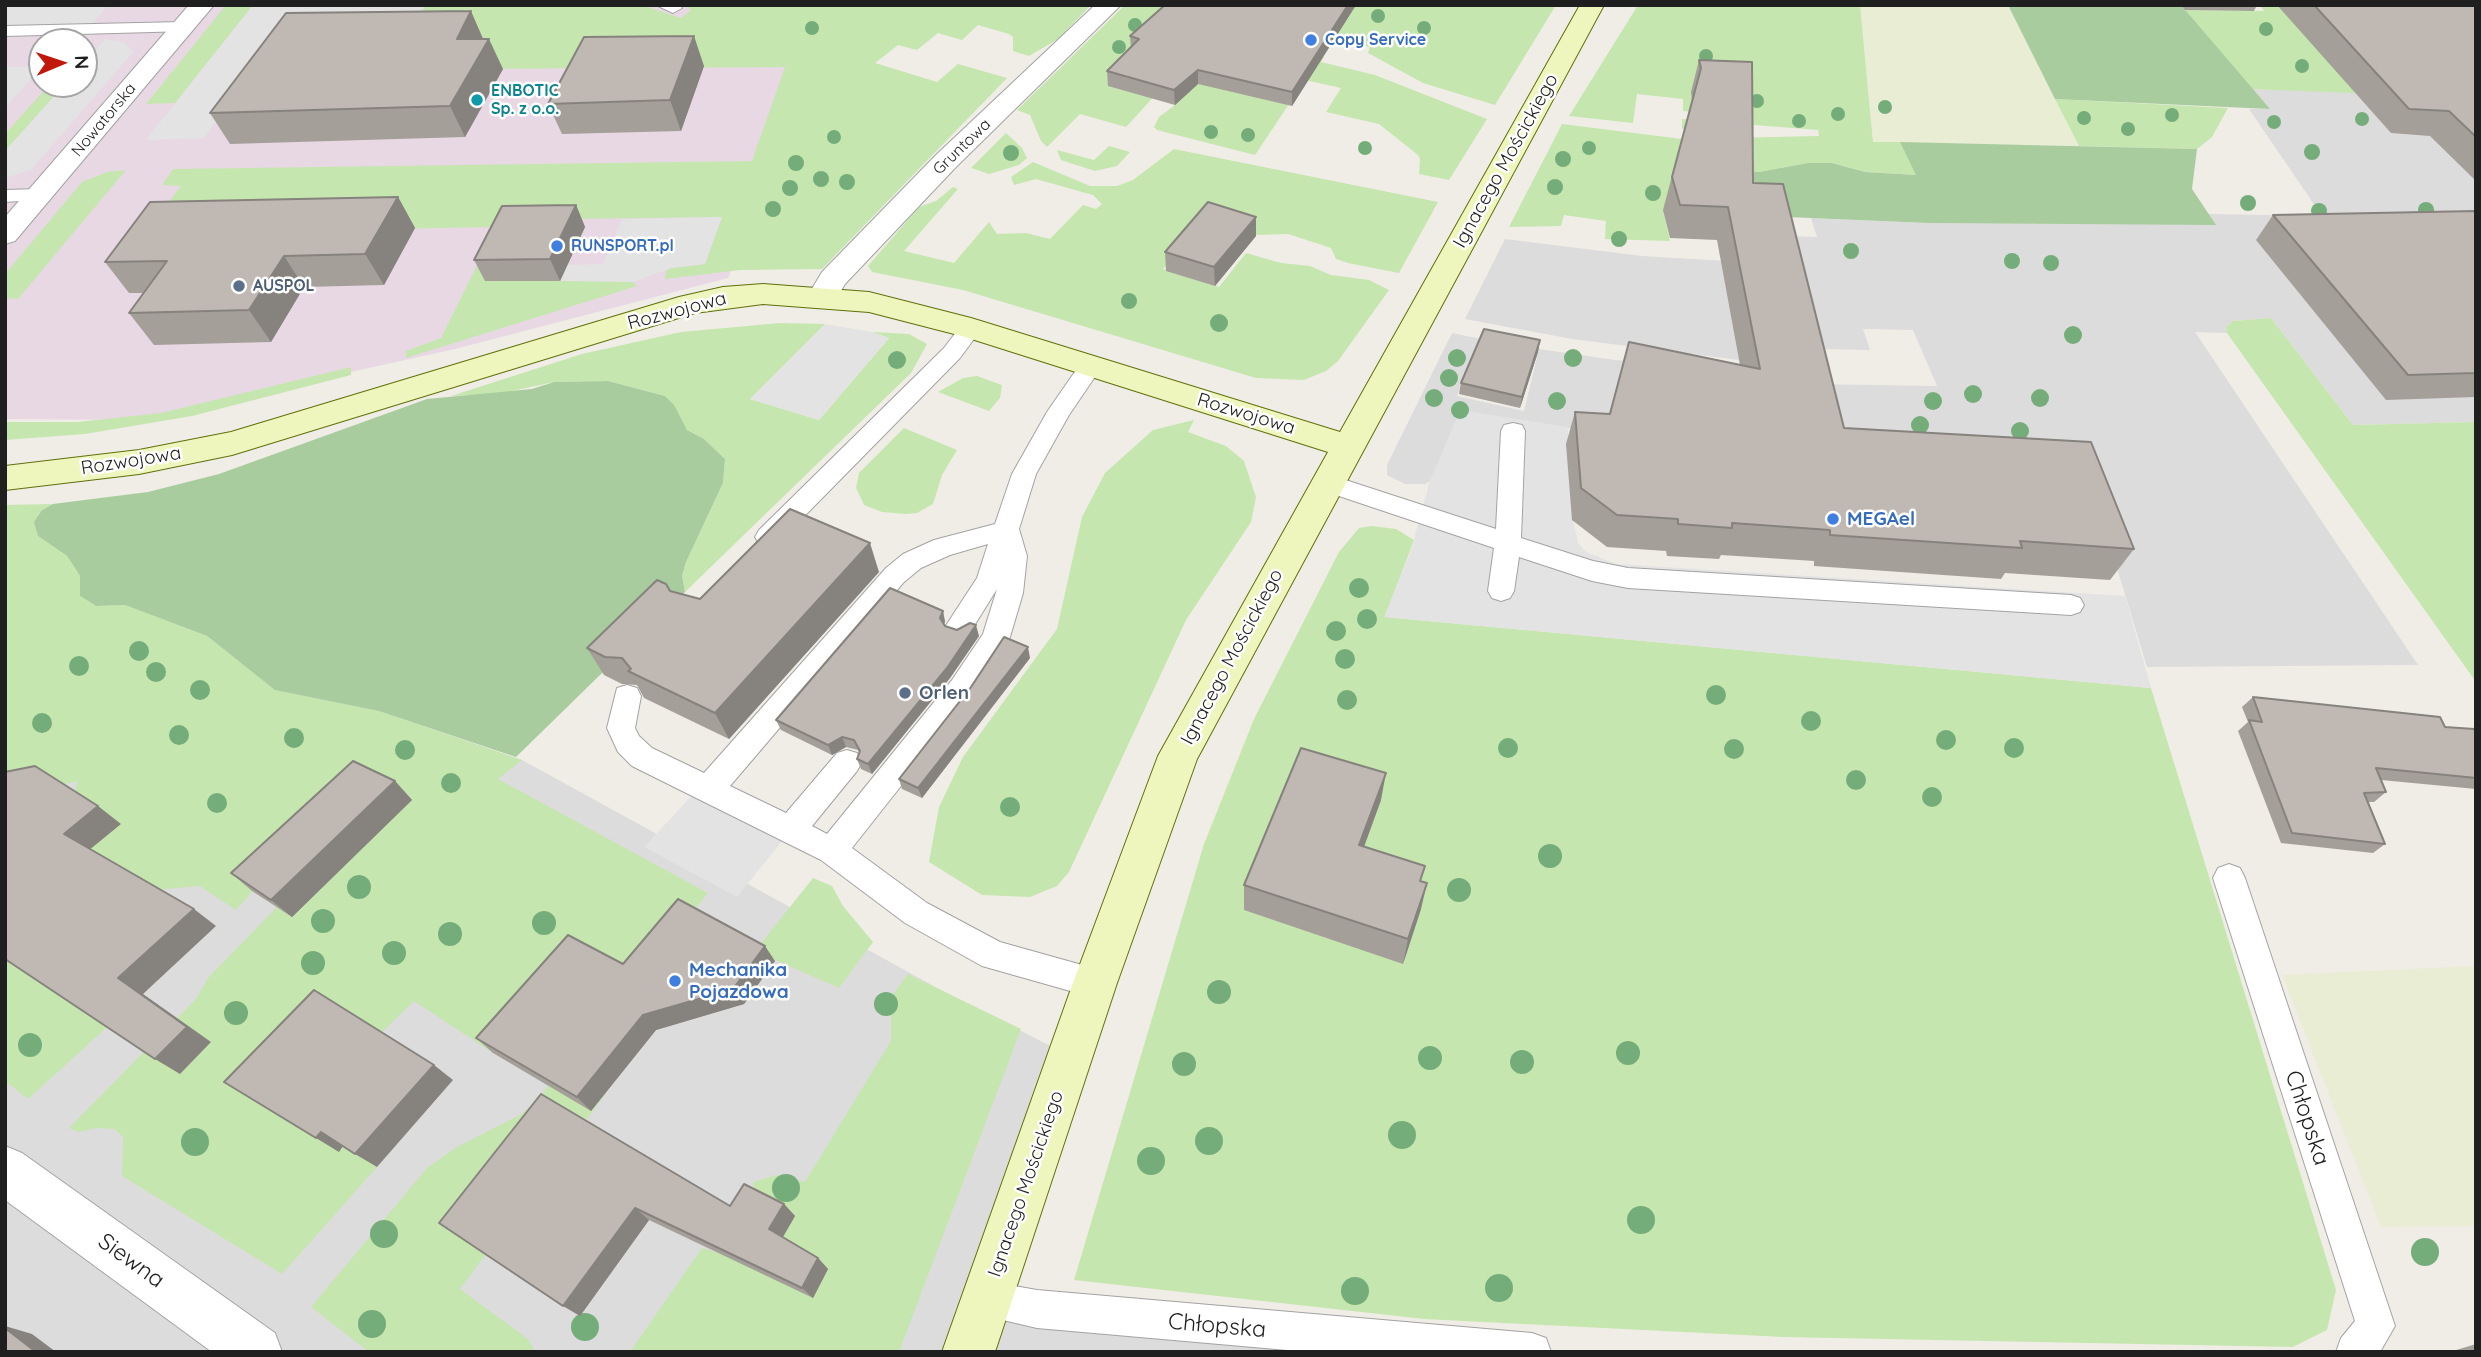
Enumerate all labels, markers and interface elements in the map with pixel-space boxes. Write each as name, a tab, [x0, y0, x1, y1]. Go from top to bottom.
north arrow	[28, 28, 98, 98]
place label: Copy Service	[1325, 30, 1426, 50]
marker: Copy Service	[1303, 32, 1319, 48]
text: N	[70, 55, 94, 70]
street label: Ignacego Mościckiego	[1449, 70, 1563, 252]
street label: Nowatorska	[68, 79, 140, 161]
place label: ENBOTIC Sp. z o.o.	[491, 81, 559, 119]
marker: ENBOTIC Sp. z o.o.	[469, 92, 485, 108]
street label: Gruntowa	[929, 115, 995, 179]
place label: RUNSPORT.pl	[571, 236, 674, 256]
marker: RUNSPORT.pl	[549, 238, 565, 254]
place label: AUSPOL	[253, 276, 315, 296]
marker: AUSPOL	[231, 278, 247, 294]
street label: Rozwojowa	[625, 287, 729, 335]
street label: Rozwojowa	[1194, 388, 1298, 440]
street label: Rozwojowa	[79, 442, 183, 480]
place label: MEGAel	[1847, 508, 1915, 530]
marker: MEGAel	[1825, 511, 1841, 527]
street label: Ignacego Mościckiego	[1176, 565, 1288, 749]
place label: Orlen	[919, 682, 969, 704]
marker: Orlen	[897, 685, 913, 701]
place label: Mechanika Pojazdowa	[689, 959, 789, 1003]
marker: Mechanika Pojazdowa	[667, 973, 683, 989]
street label: Chłopska	[2279, 1067, 2335, 1169]
street label: Ignacego Mościckiego	[983, 1088, 1069, 1280]
street label: Siewna	[92, 1228, 170, 1294]
street label: Chłopska	[1167, 1308, 1267, 1344]

